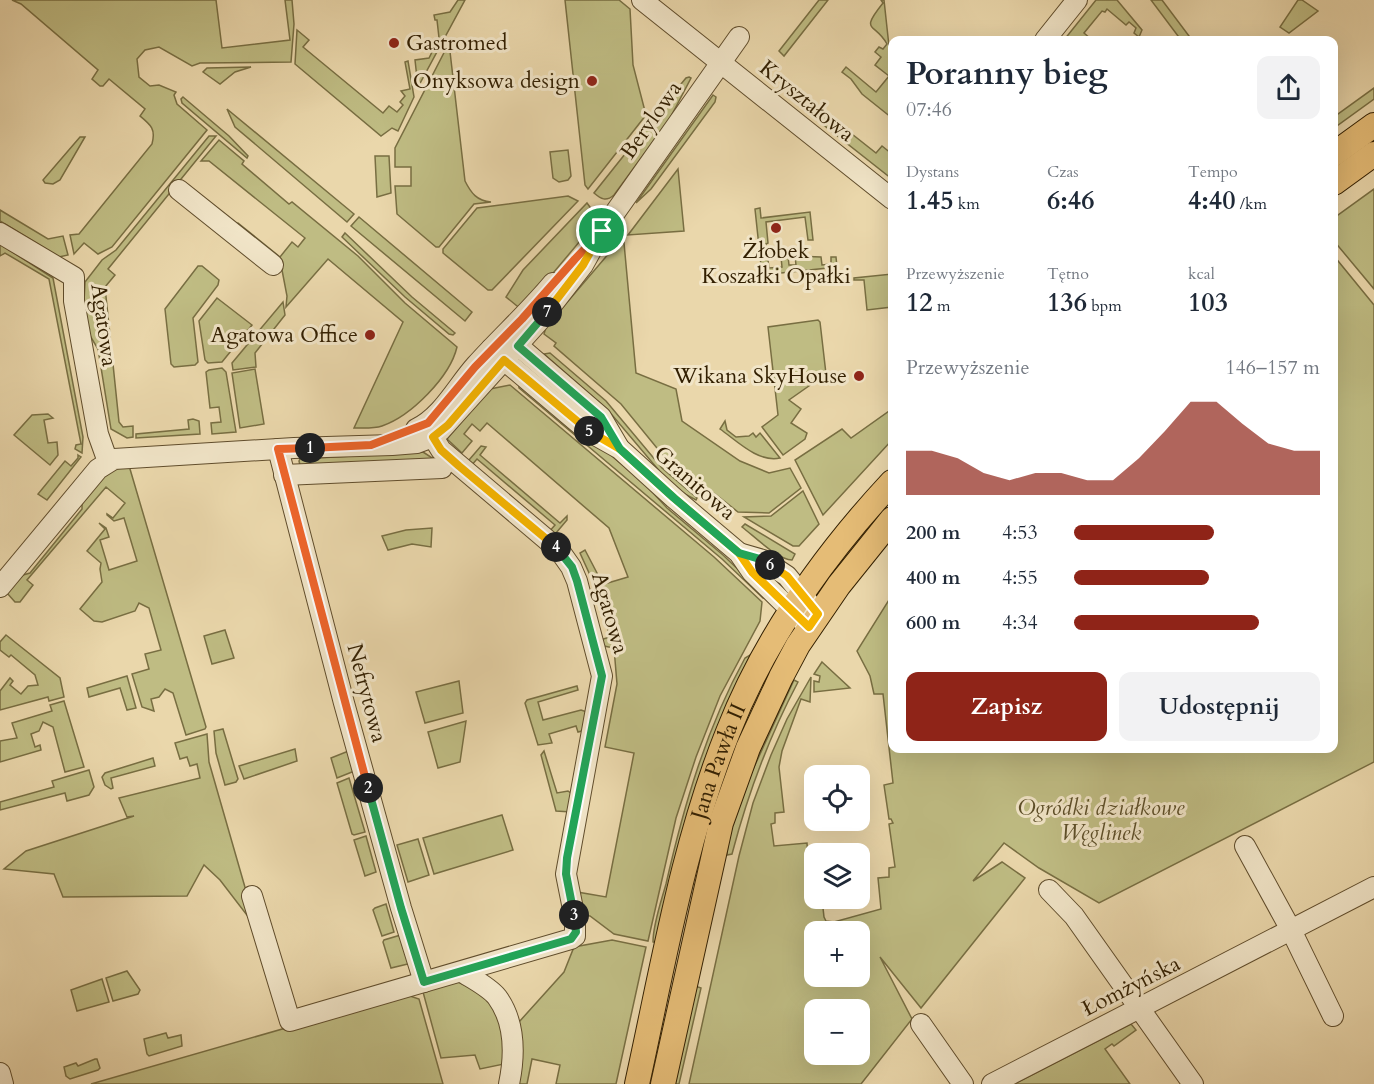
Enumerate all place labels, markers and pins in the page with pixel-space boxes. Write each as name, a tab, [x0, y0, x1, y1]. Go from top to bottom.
place label: Gastromed	[406, 28, 508, 58]
marker: Gastromed	[387, 36, 401, 50]
place label: Onyksowa design	[413, 66, 580, 96]
marker: Onyksowa design	[585, 74, 599, 88]
pin	[576, 205, 627, 256]
marker: Żłobek Koszałki Opałki	[769, 221, 783, 235]
place label: Żłobek Koszałki Opałki	[701, 236, 851, 291]
pin: 7	[532, 297, 562, 327]
place label: Agatowa Office	[211, 320, 358, 350]
marker: Agatowa Office	[363, 328, 377, 342]
place label: Wikana SkyHouse	[672, 361, 847, 391]
marker: Wikana SkyHouse	[852, 369, 866, 383]
pin: 5	[574, 416, 604, 446]
pin: 1	[295, 433, 325, 463]
pin: 4	[541, 532, 571, 562]
pin: 6	[755, 550, 785, 580]
pin: 2	[353, 773, 383, 803]
pin: 3	[559, 900, 589, 930]

